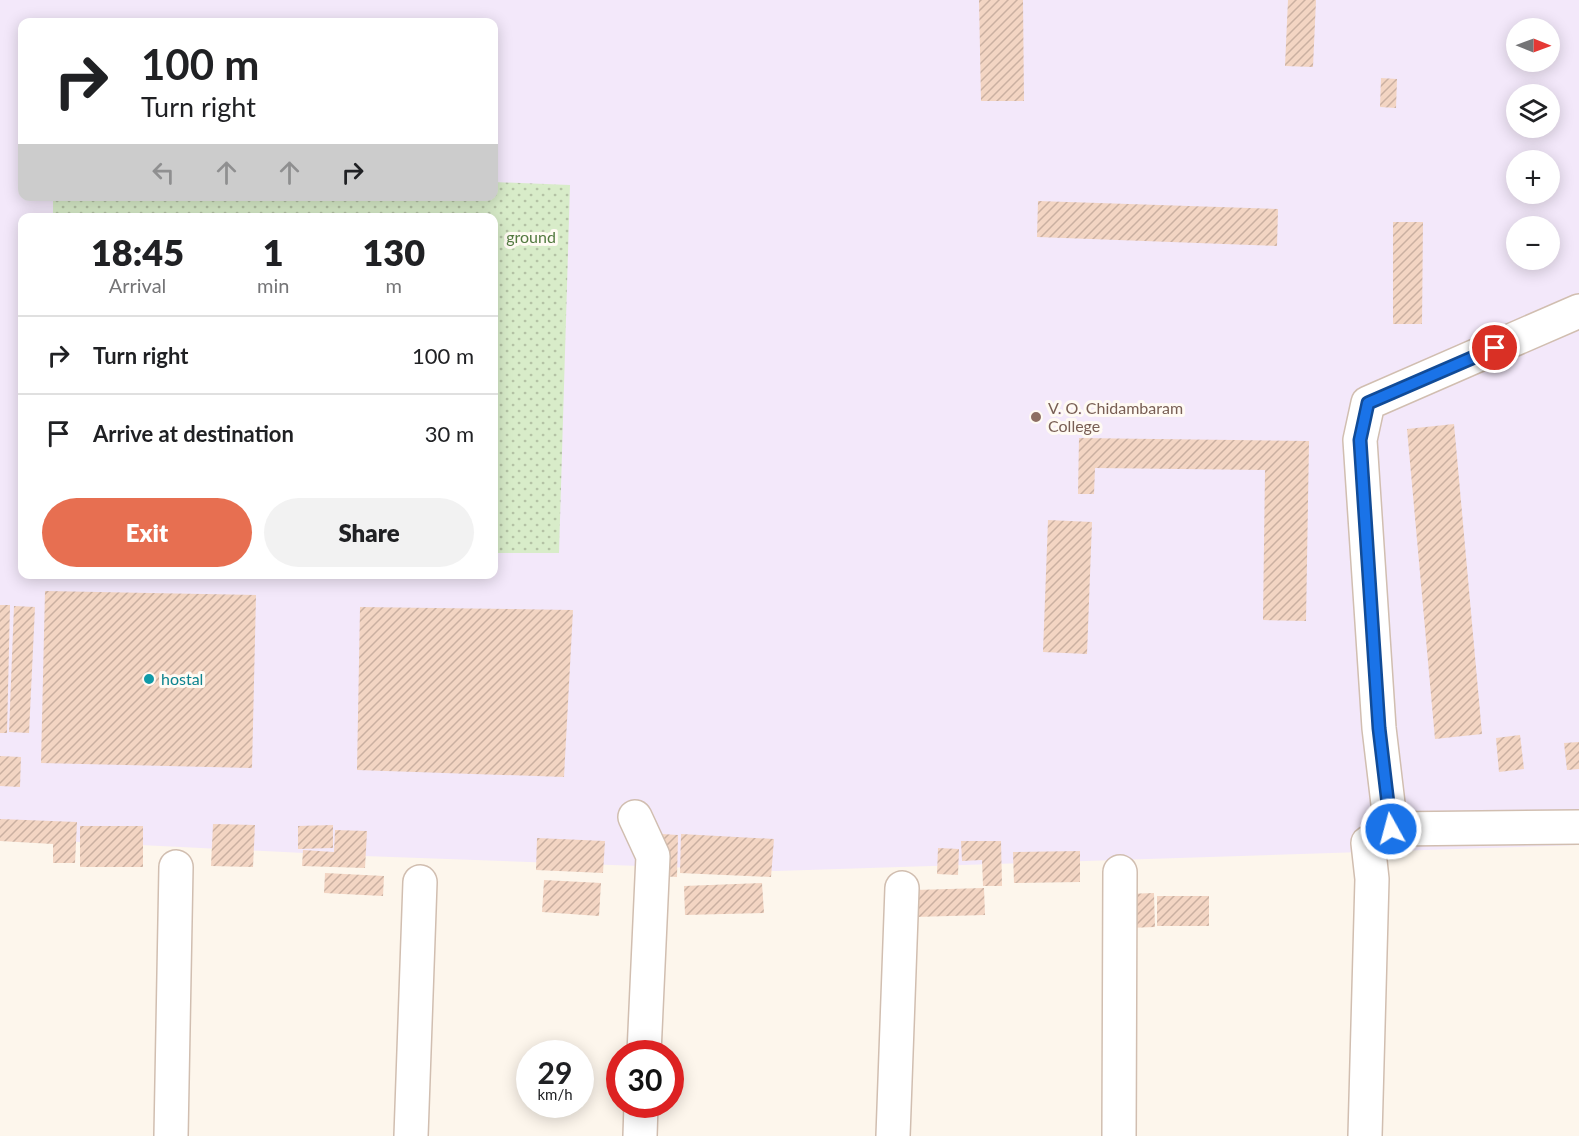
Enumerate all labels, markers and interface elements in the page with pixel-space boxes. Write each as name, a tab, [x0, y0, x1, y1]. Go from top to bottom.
north arrow	[1506, 18, 1560, 72]
map controls	[1506, 18, 1560, 270]
text: 100 m	[141, 39, 259, 89]
icon: right	[42, 42, 120, 120]
button: layers	[1506, 84, 1560, 138]
text: Turn right	[141, 90, 256, 123]
button: +	[1506, 150, 1560, 204]
icon: left	[147, 156, 180, 189]
icon: ahead	[210, 156, 243, 189]
icon: ahead	[273, 156, 306, 189]
icon: right	[336, 156, 369, 189]
button: −	[1506, 216, 1560, 270]
park label: ground	[506, 227, 556, 246]
text: 18:45	[91, 230, 184, 274]
text: 1	[263, 230, 284, 274]
text: 130	[362, 230, 425, 274]
text: Arrival	[109, 273, 166, 297]
text: min	[257, 273, 289, 297]
text: m	[385, 273, 402, 297]
pin	[1469, 322, 1520, 373]
icon: arrive	[1478, 331, 1511, 364]
icon: right	[42, 339, 75, 372]
text: Turn right	[93, 342, 188, 369]
text: 100 m	[412, 342, 474, 369]
place label: V. O. Chidambaram College	[1048, 398, 1183, 435]
marker: V. O. Chidambaram College	[1029, 410, 1043, 424]
icon: arrive	[42, 417, 75, 450]
text: Arrive at destination	[93, 420, 294, 447]
text: 30 m	[425, 420, 474, 447]
button: Exit	[42, 498, 252, 567]
button: Share	[264, 498, 474, 567]
place label: hostal	[161, 669, 203, 688]
marker: hostal	[142, 672, 156, 686]
position arrow	[1359, 797, 1423, 861]
speed limit sign: 30	[606, 1040, 684, 1118]
text: 29	[538, 1054, 572, 1090]
text: km/h	[537, 1085, 573, 1103]

